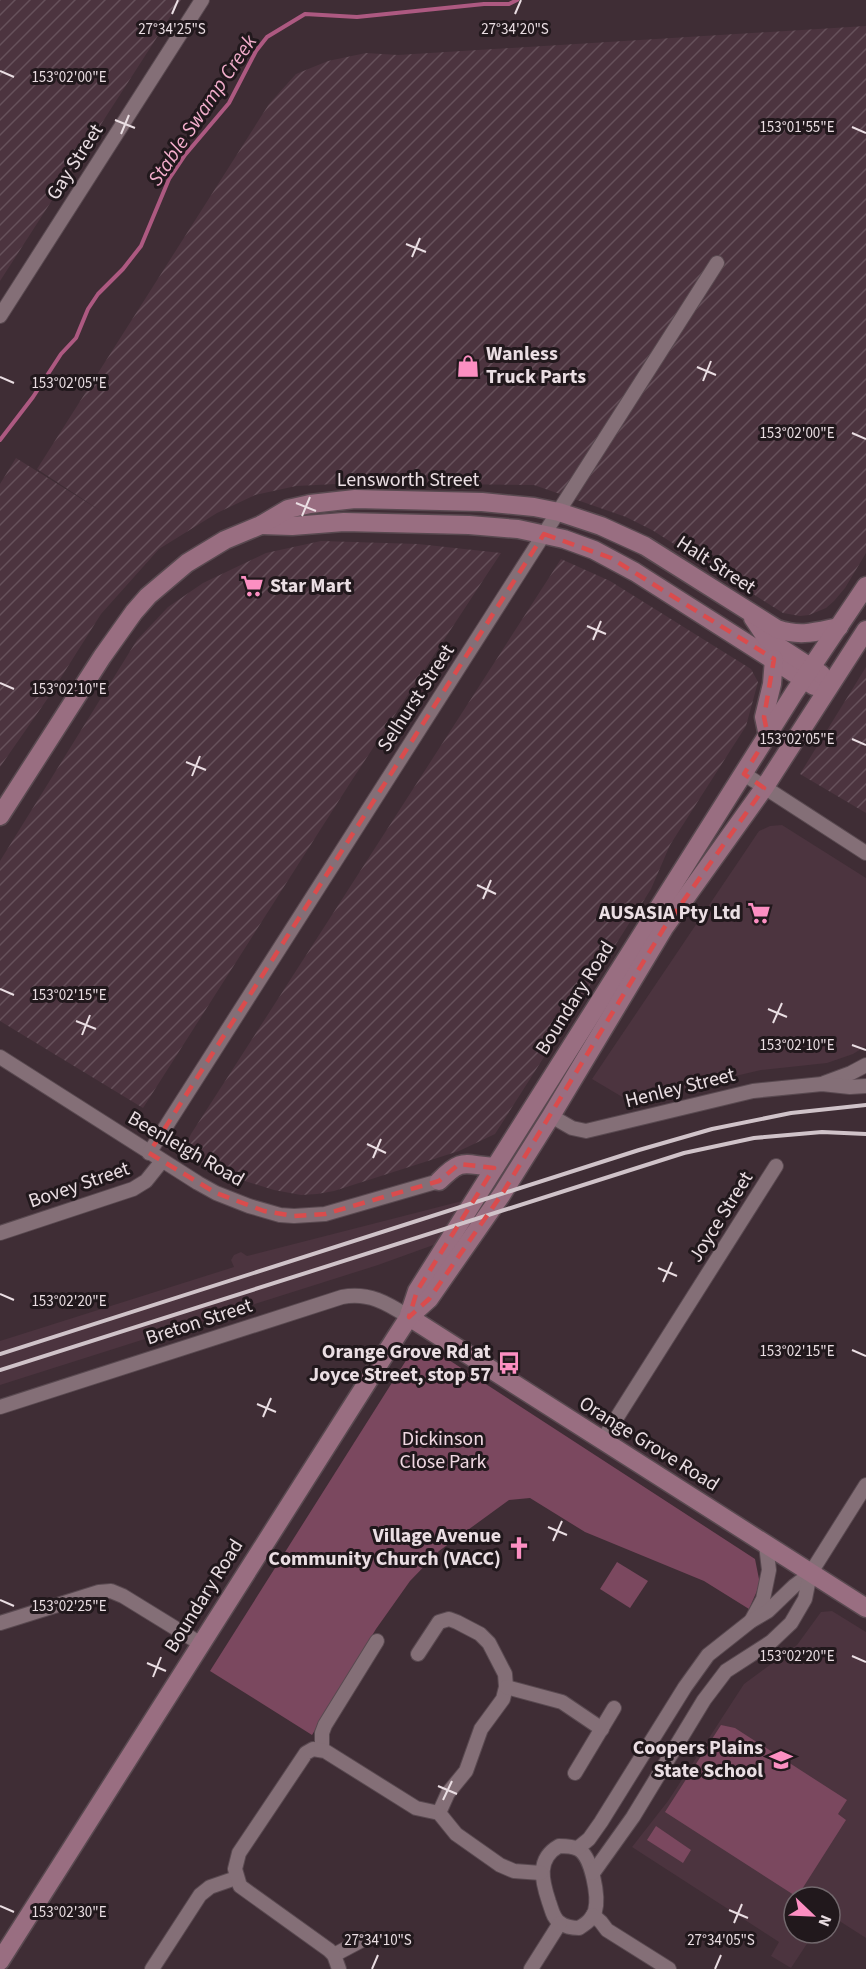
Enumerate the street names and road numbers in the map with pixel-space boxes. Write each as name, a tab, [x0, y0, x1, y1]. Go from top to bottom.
street label: Gay Street	[40, 118, 110, 206]
street label: Lensworth Street	[337, 466, 480, 494]
street label: Halt Street	[671, 529, 761, 601]
street label: Selhurst Street	[371, 639, 461, 757]
street label: Boundary Road	[529, 936, 621, 1060]
street label: Henley Street	[622, 1061, 738, 1115]
street label: Beenleigh Road	[123, 1104, 249, 1194]
street label: Bovey Street	[25, 1155, 134, 1215]
street label: Joyce Street	[682, 1166, 760, 1268]
street label: Breton Street	[142, 1292, 256, 1352]
street label: Orange Grove Road	[574, 1390, 724, 1498]
street label: Boundary Road	[158, 1534, 250, 1658]

